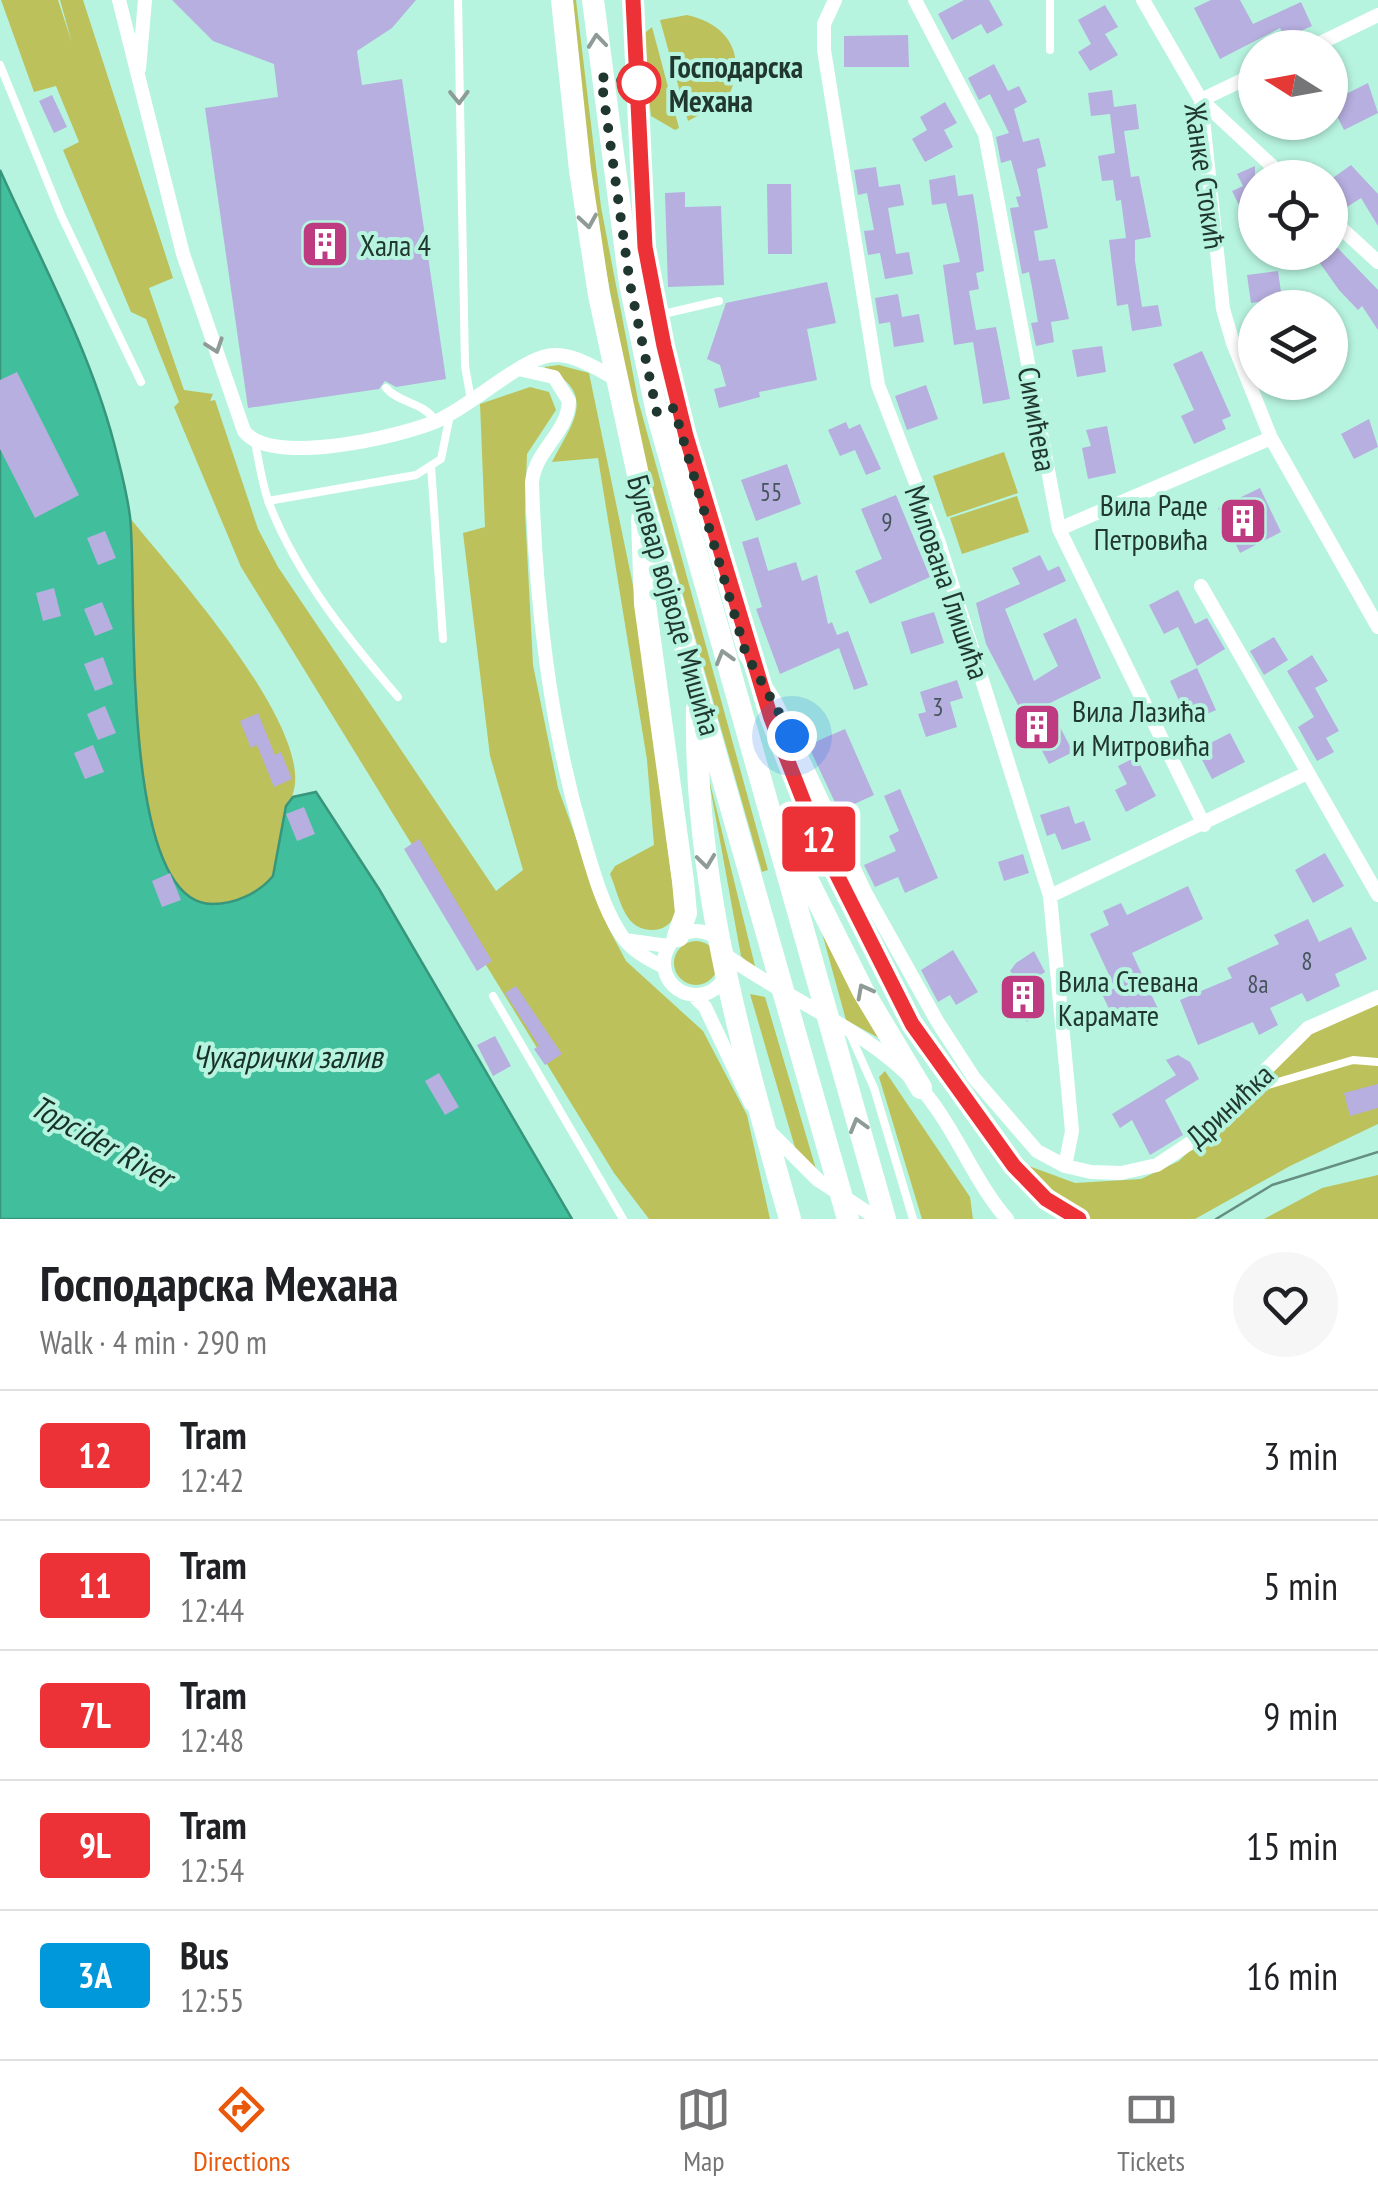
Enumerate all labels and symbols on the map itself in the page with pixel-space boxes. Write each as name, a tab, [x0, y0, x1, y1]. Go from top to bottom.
north arrow	[1238, 30, 1348, 140]
one-way arrow	[587, 33, 609, 49]
place label: Господарска Механа	[669, 47, 803, 120]
marker: Господарска Механа	[618, 62, 660, 104]
one-way arrow	[449, 90, 470, 106]
street label: Жанке Стокић	[1176, 99, 1236, 252]
one-way arrow	[576, 213, 597, 229]
building icon: Хала 4	[299, 218, 351, 270]
place label: Хала 4	[360, 225, 431, 264]
one-way arrow	[203, 337, 224, 354]
street label: Симићева	[1010, 364, 1066, 474]
street label: Булевар војводе Мишића	[619, 470, 731, 740]
house number: 55	[760, 476, 782, 508]
street label: Милована Глишића	[897, 480, 999, 684]
place label: Вила Раде Петровића	[1094, 485, 1208, 558]
building icon: Вила Раде Петровића	[1217, 495, 1269, 547]
house number: 9	[881, 506, 893, 538]
one-way arrow	[715, 649, 736, 666]
house number: 3	[932, 691, 944, 723]
place label: Вила Лазића и Митровића	[1072, 691, 1210, 764]
building icon: Вила Лазића и Митровића	[1011, 701, 1063, 753]
your location	[767, 711, 817, 761]
line badge: 12	[774, 806, 864, 872]
one-way arrow	[695, 853, 716, 869]
house number: 8	[1301, 945, 1313, 977]
place label: Вила Стевана Карамате	[1058, 961, 1199, 1034]
house number: 8a	[1247, 968, 1269, 1000]
building icon: Вила Стевана Карамате	[997, 971, 1049, 1023]
one-way arrow	[856, 983, 876, 1001]
water label: Чукарички залив	[192, 1035, 384, 1077]
street label: Дринићка	[1177, 1055, 1281, 1155]
water label: Topcider River	[23, 1085, 184, 1199]
one-way arrow	[849, 1118, 870, 1135]

